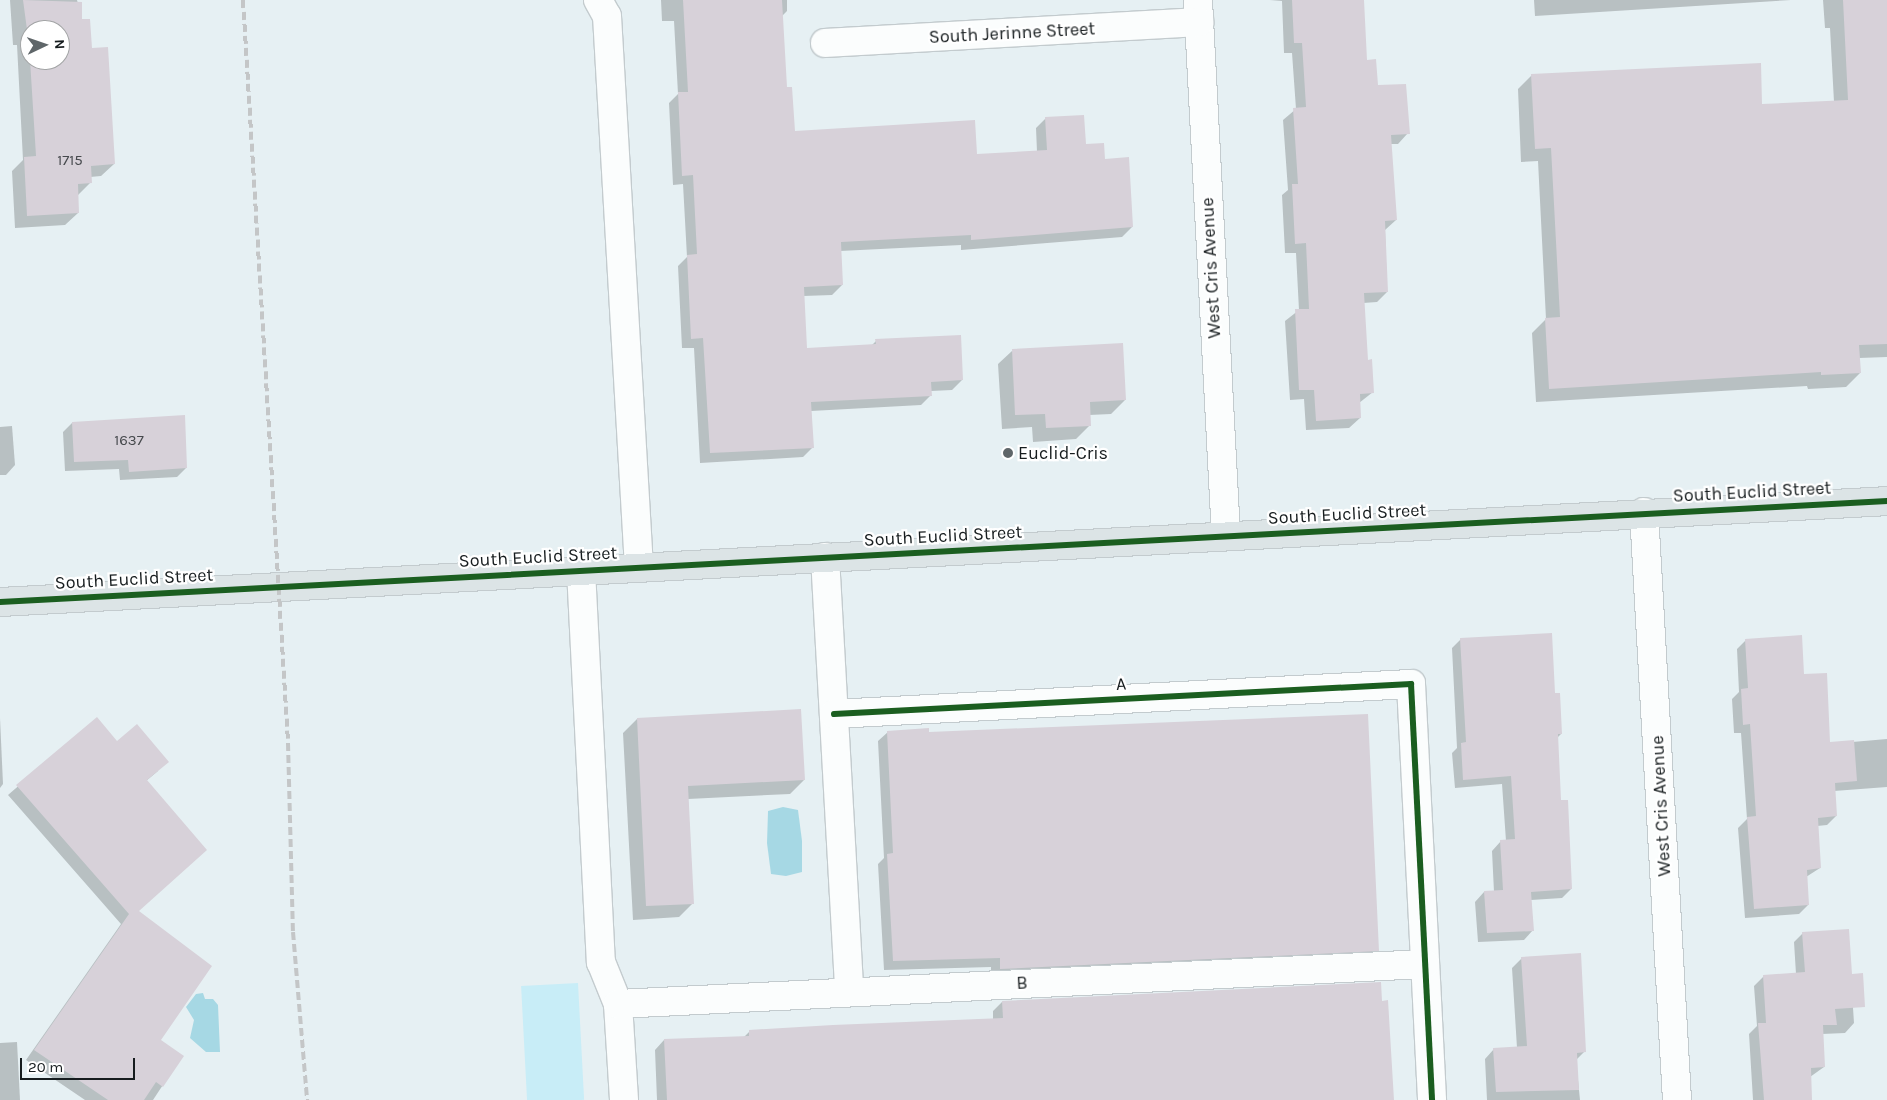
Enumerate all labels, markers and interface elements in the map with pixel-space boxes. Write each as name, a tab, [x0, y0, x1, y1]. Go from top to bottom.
street label: South Jerinne Street	[928, 18, 1096, 48]
north arrow	[20, 20, 70, 70]
text: N	[51, 39, 68, 50]
house number: 1715	[57, 152, 83, 170]
street label: West Cris Avenue	[1197, 197, 1225, 339]
house number: 1637	[114, 432, 144, 450]
place label: Euclid-Cris	[1018, 442, 1108, 464]
marker: Euclid-Cris	[1002, 447, 1014, 459]
street label: South Euclid Street	[1672, 477, 1832, 507]
street label: South Euclid Street	[1267, 499, 1427, 529]
street label: South Euclid Street	[863, 521, 1023, 551]
street label: South Euclid Street	[458, 542, 618, 572]
street label: South Euclid Street	[54, 564, 214, 594]
street label: A	[1115, 673, 1127, 695]
street label: West Cris Avenue	[1647, 735, 1675, 877]
street label: B	[1016, 972, 1028, 994]
scale bar	[22, 1048, 138, 1080]
text: 20 m	[28, 1058, 63, 1076]

